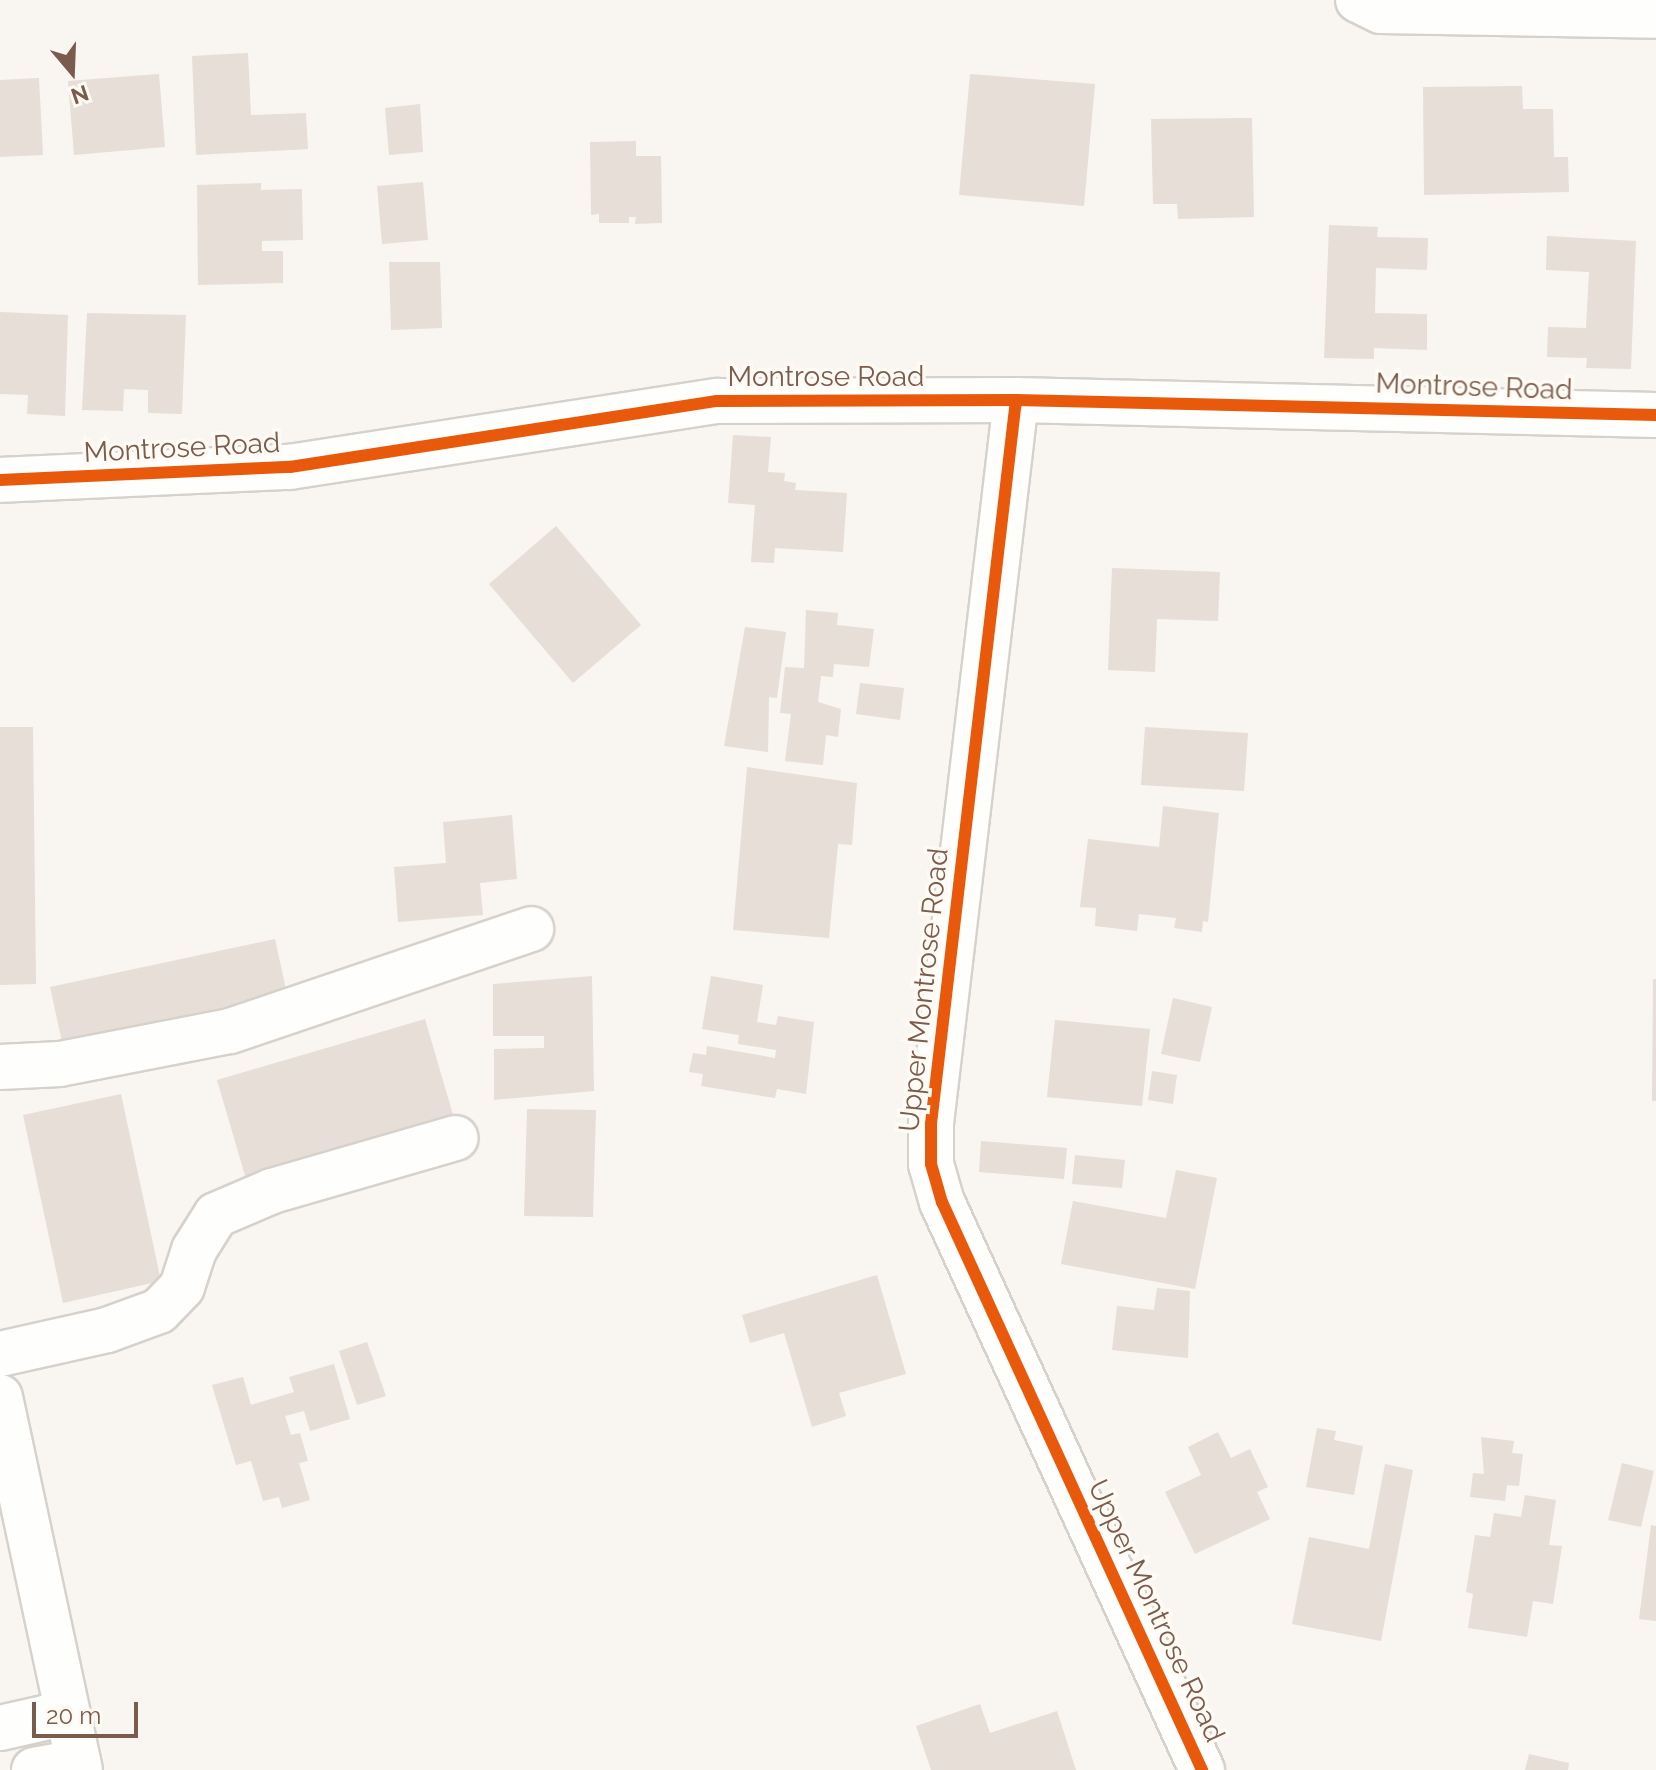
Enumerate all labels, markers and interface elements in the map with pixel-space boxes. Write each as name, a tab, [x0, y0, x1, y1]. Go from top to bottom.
north arrow	[32, 32, 112, 112]
text: N	[68, 80, 92, 110]
street label: Montrose Road	[728, 360, 924, 394]
street label: Montrose Road	[1375, 367, 1573, 407]
street label: Montrose Road	[83, 426, 281, 470]
street label: Upper Montrose Road	[892, 846, 956, 1134]
street label: Upper Montrose Road	[1080, 1474, 1232, 1748]
scale bar	[36, 1686, 142, 1736]
text: 20 m	[46, 1701, 101, 1730]

